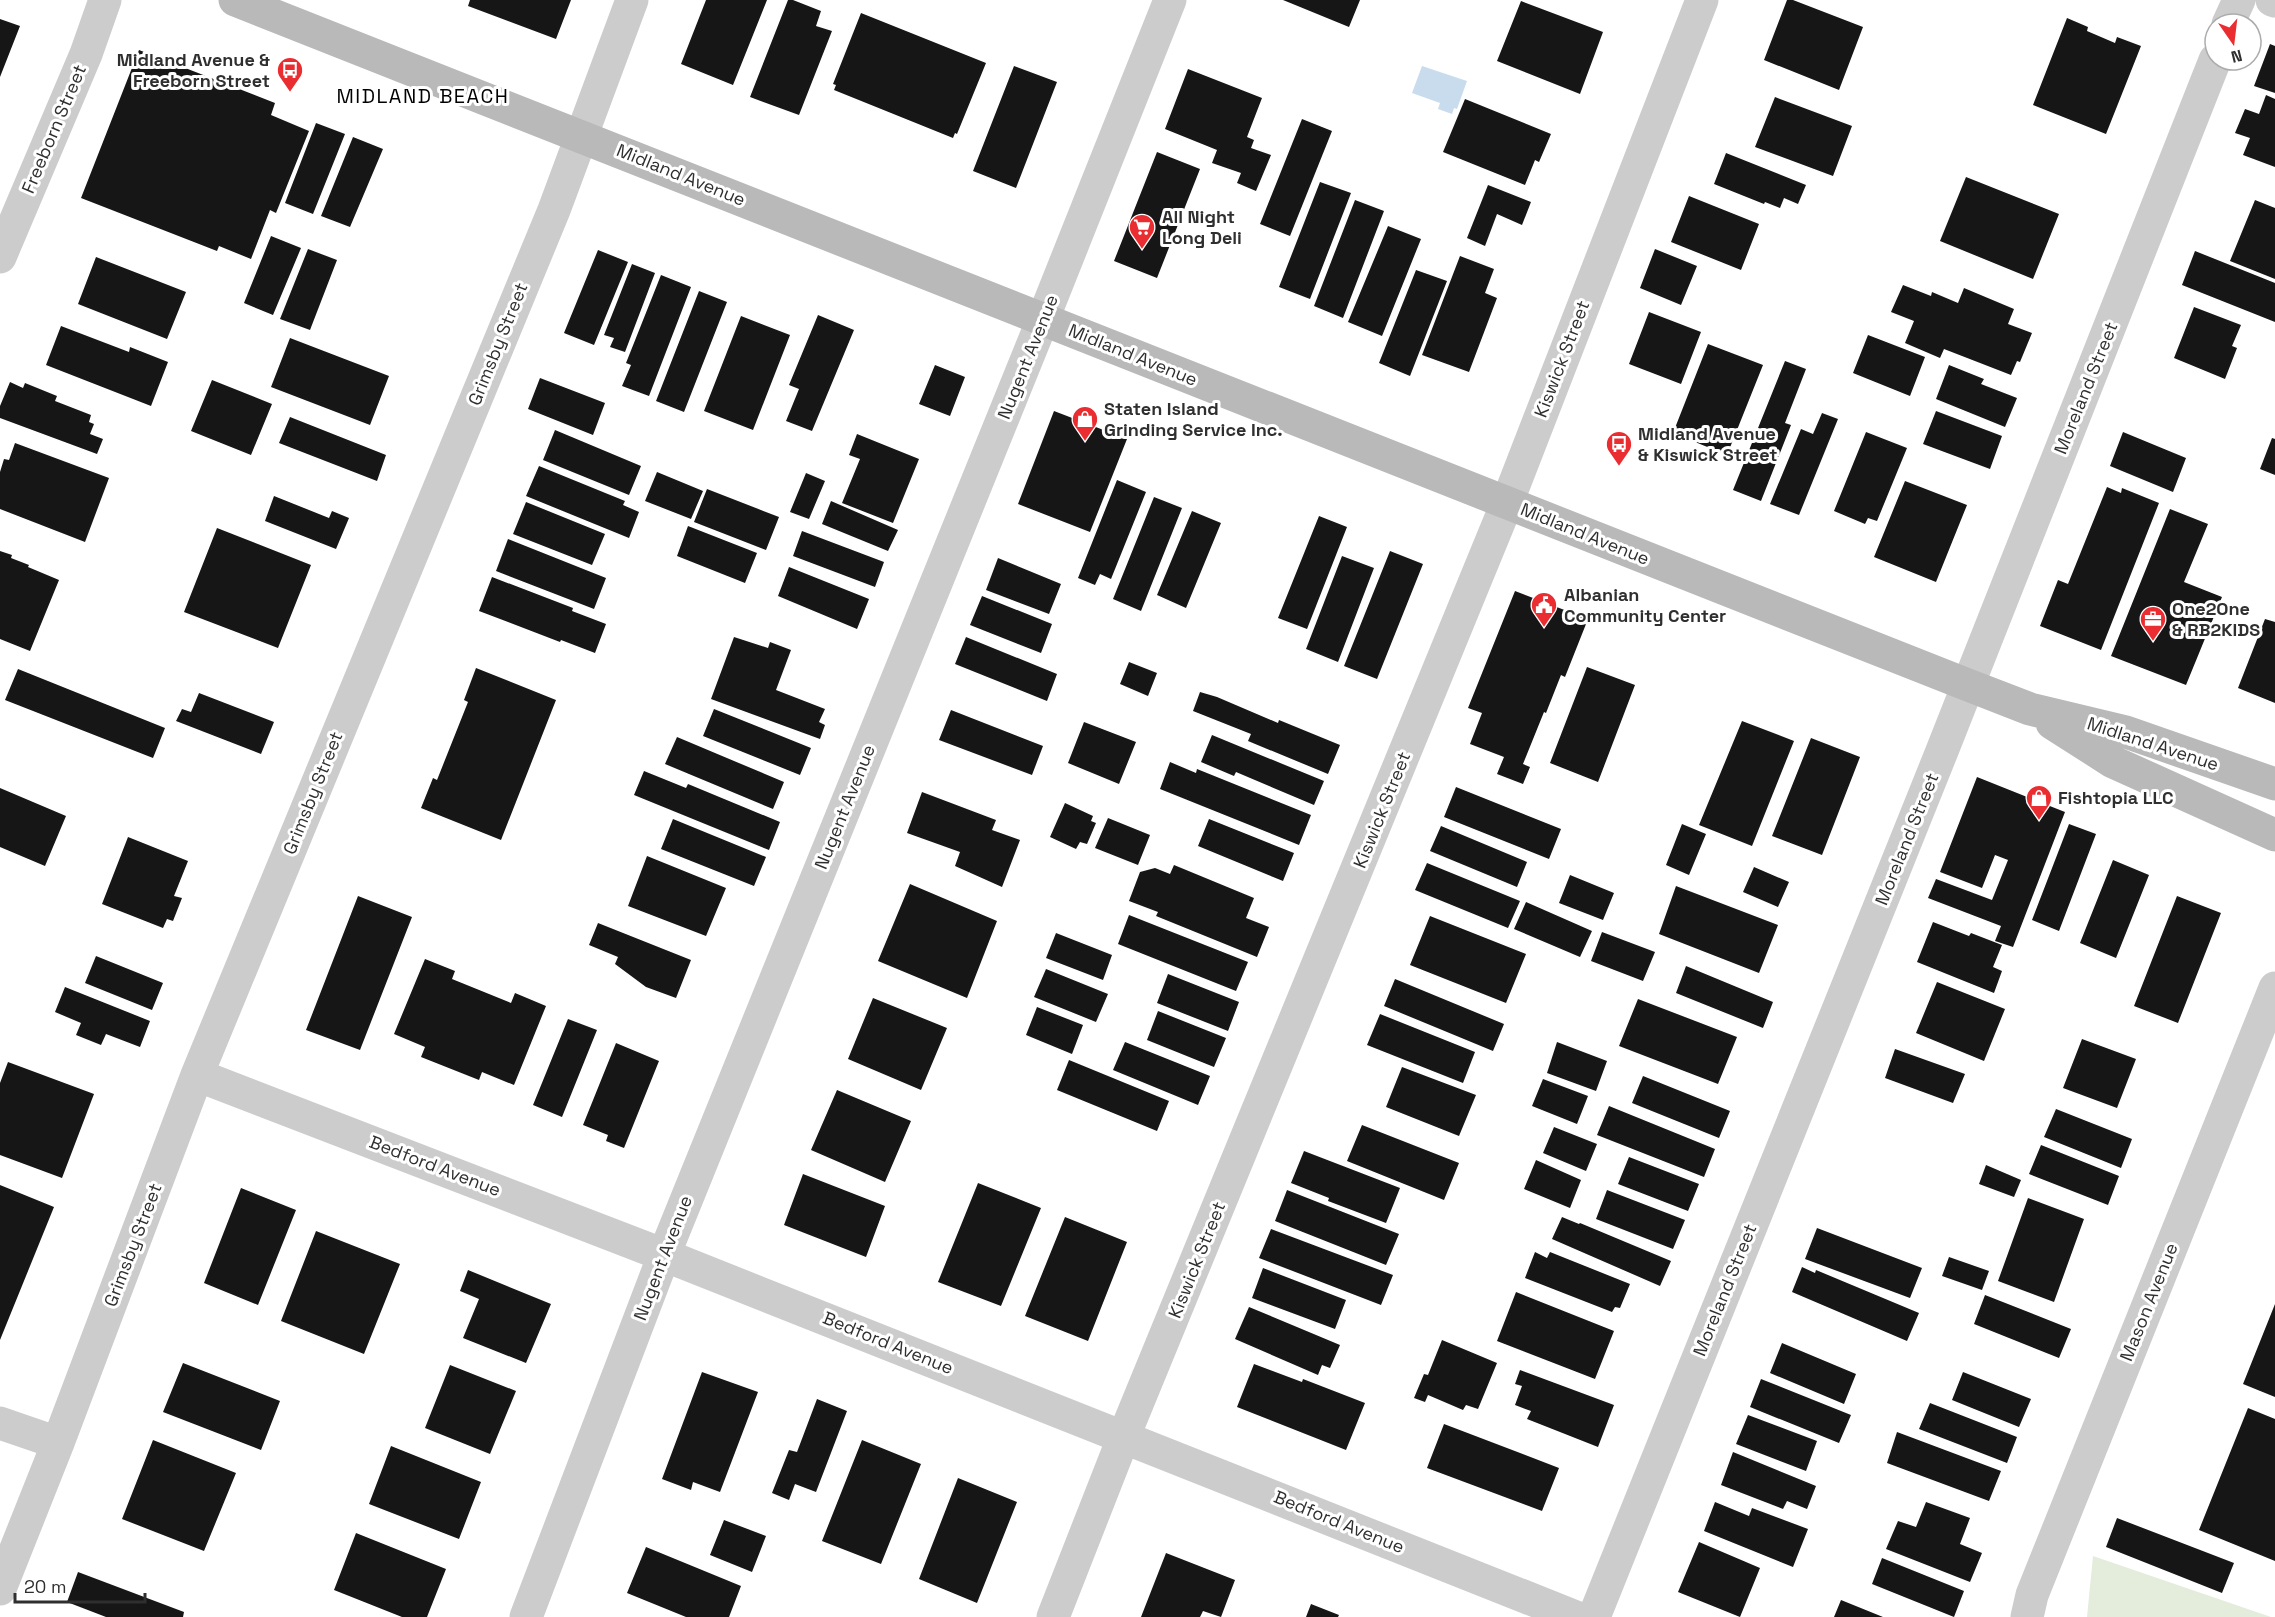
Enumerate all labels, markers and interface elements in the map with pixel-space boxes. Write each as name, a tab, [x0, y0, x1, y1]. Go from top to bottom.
north arrow	[2203, 12, 2263, 72]
text: N	[2229, 45, 2244, 68]
place label: Midland Avenue & Freeborn Street	[117, 48, 270, 92]
bus stop icon: Midland Avenue & Freeborn Street	[275, 55, 305, 93]
street label: Freeborn Street	[16, 61, 91, 197]
district label: MIDLAND BEACH	[337, 83, 510, 109]
street label: Midland Avenue	[613, 138, 749, 211]
place label: All Night Long Deli	[1162, 205, 1242, 249]
supermarket icon: All Night Long Deli	[1127, 212, 1157, 250]
street label: Grimsby Street	[462, 279, 533, 409]
street label: Nugent Avenue	[992, 291, 1063, 422]
street label: Kiswick Street	[1529, 297, 1594, 421]
street label: Midland Avenue	[1065, 318, 1201, 391]
street label: Moreland Street	[2048, 318, 2123, 457]
place label: Staten Island Grinding Service Inc.	[1104, 397, 1283, 441]
shop icon: Staten Island Grinding Service Inc.	[1070, 404, 1100, 442]
place label: Midland Avenue & Kiswick Street	[1638, 422, 1777, 466]
bus stop icon: Midland Avenue & Kiswick Street	[1604, 429, 1634, 467]
street label: Midland Avenue	[1517, 497, 1653, 570]
place label: Albanian Community Center	[1564, 583, 1726, 627]
public building icon: Albanian Community Center	[1529, 590, 1559, 628]
place label: One2One & RB2KIDS	[2172, 597, 2260, 641]
office icon: One2One & RB2KIDS	[2138, 604, 2168, 642]
street label: Midland Avenue	[2084, 711, 2222, 776]
street label: Grimsby Street	[277, 728, 348, 858]
street label: Nugent Avenue	[809, 741, 880, 872]
street label: Kiswick Street	[1348, 748, 1415, 871]
street label: Moreland Street	[1869, 769, 1944, 908]
shop icon: Fishtopia LLC	[2024, 783, 2054, 821]
place label: Fishtopia LLC	[2058, 786, 2174, 809]
street label: Bedford Avenue	[366, 1130, 504, 1201]
street label: Grimsby Street	[98, 1180, 167, 1310]
street label: Nugent Avenue	[628, 1192, 697, 1324]
street label: Kiswick Street	[1163, 1198, 1230, 1321]
street label: Moreland Street	[1687, 1220, 1762, 1359]
street label: Mason Avenue	[2114, 1239, 2183, 1364]
street label: Bedford Avenue	[820, 1306, 957, 1379]
street label: Bedford Avenue	[1271, 1485, 1408, 1558]
scale bar	[15, 1566, 146, 1604]
text: 20 m	[24, 1575, 67, 1598]

